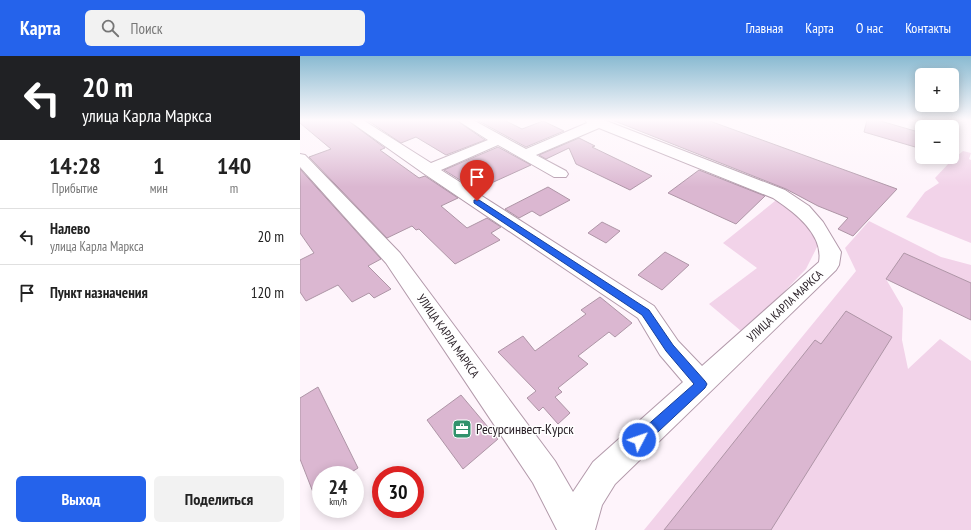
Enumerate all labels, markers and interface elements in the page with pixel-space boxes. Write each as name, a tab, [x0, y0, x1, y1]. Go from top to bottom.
search box	[85, 10, 365, 46]
text: Карта	[20, 16, 61, 40]
icon: search	[99, 17, 121, 39]
text: Поиск	[131, 19, 163, 38]
text: Главная	[745, 19, 783, 37]
text: Карта	[805, 19, 834, 37]
text: О нас	[856, 19, 883, 37]
text: Контакты	[905, 19, 951, 37]
text: 20 m	[82, 68, 133, 105]
map controls	[915, 68, 959, 164]
button: +	[915, 68, 959, 112]
icon: left	[16, 72, 68, 124]
text: улица Карла Маркса	[82, 104, 212, 127]
button: −	[915, 120, 959, 164]
text: 14:28	[49, 150, 101, 181]
text: 1	[153, 150, 164, 181]
text: 140	[217, 150, 251, 181]
pin	[460, 160, 494, 201]
icon: arrive	[466, 166, 488, 188]
text: Прибытие	[52, 180, 98, 197]
text: мин	[150, 180, 168, 197]
text: m	[230, 180, 238, 197]
text: Налево	[50, 219, 90, 238]
icon: left	[16, 226, 38, 248]
text: 20 m	[258, 227, 284, 246]
text: улица Карла Маркса	[50, 238, 144, 255]
street label: УЛИЦА КАРЛА МАРКСА	[744, 266, 826, 345]
icon: arrive	[16, 282, 38, 304]
text: Пункт назначения	[50, 283, 148, 302]
text: 120 m	[251, 283, 284, 302]
street label: УЛИЦА КАРЛА МАРКСА	[414, 291, 483, 381]
office icon: Ресурсинвест-Курск	[451, 418, 473, 440]
position arrow	[618, 419, 660, 461]
place label: Ресурсинвест-Курск	[476, 420, 574, 438]
speed limit sign: 30	[372, 466, 424, 518]
text: 24	[328, 474, 348, 500]
button: Выход	[16, 476, 146, 522]
button: Поделиться	[154, 476, 284, 522]
text: km/h	[329, 495, 347, 508]

